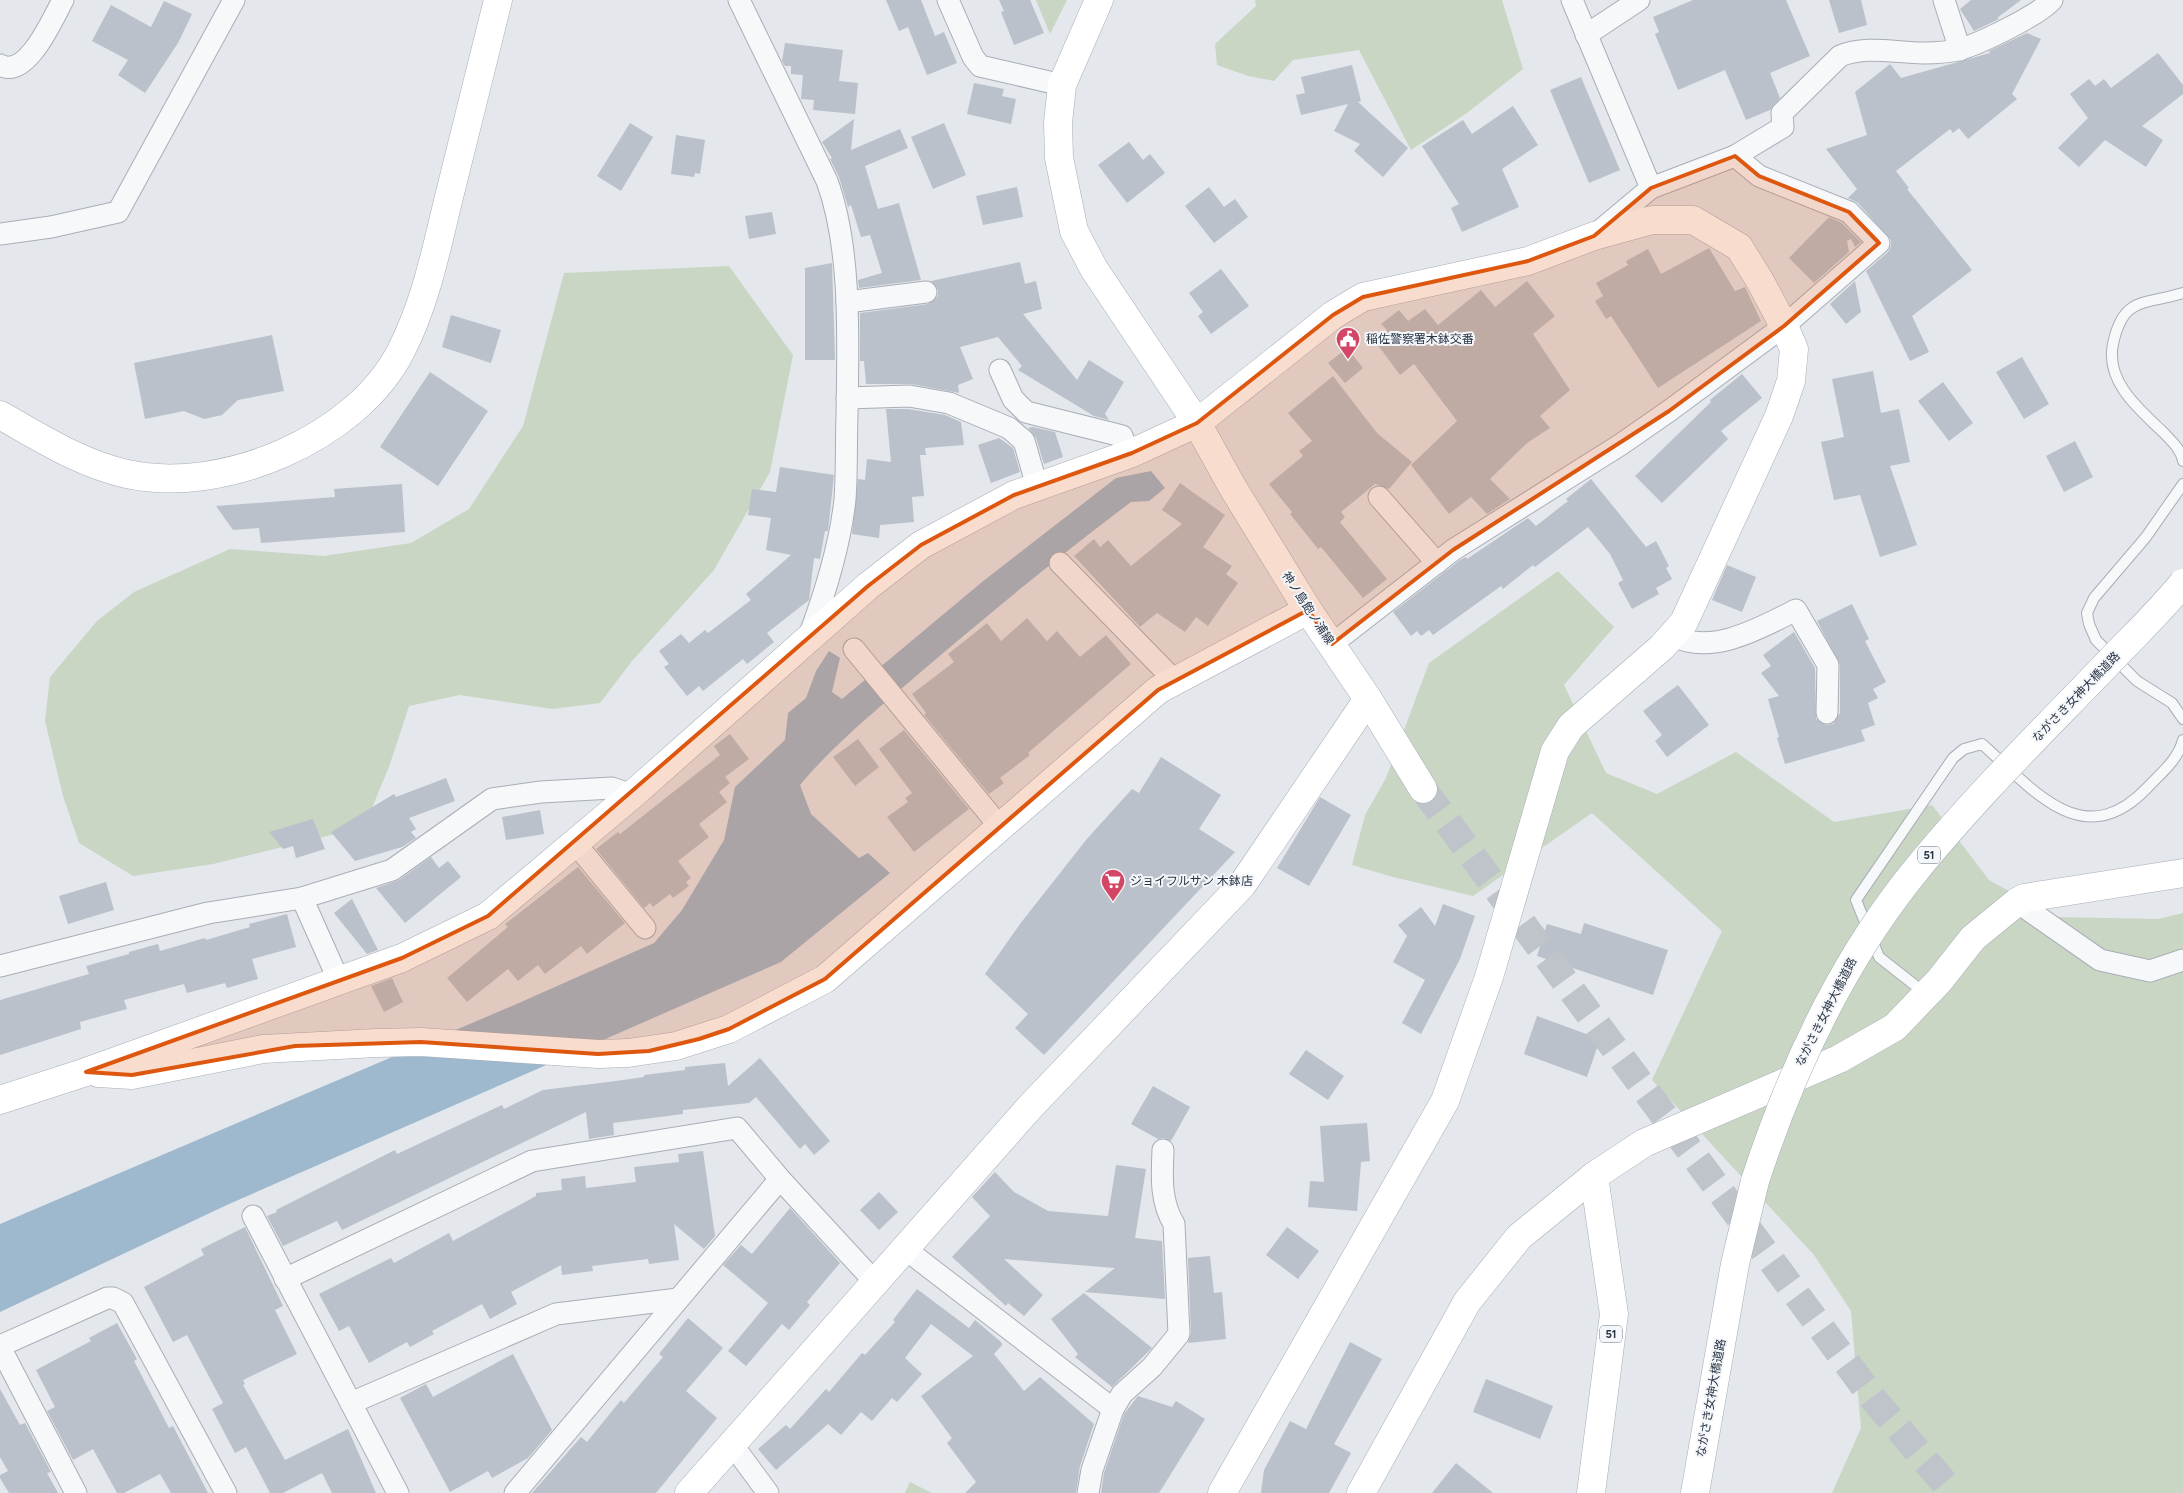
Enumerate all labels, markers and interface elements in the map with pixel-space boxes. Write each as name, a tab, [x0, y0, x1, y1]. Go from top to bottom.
public building icon: 稲佐警察署木鉢交番	[1335, 326, 1361, 360]
place label: 稲佐警察署木鉢交番	[1366, 332, 1474, 346]
street label: 神ノ島飽ノ浦線	[1279, 569, 1337, 647]
street label: ながさき女神大橋道路	[2029, 649, 2123, 745]
road number: 51	[1918, 846, 1940, 864]
supermarket icon: ジョイフルサン 木鉢店	[1100, 868, 1126, 902]
place label: ジョイフルサン 木鉢店	[1130, 874, 1253, 888]
street label: ながさき女神大橋道路	[1793, 955, 1859, 1069]
road number: 51	[1600, 1326, 1622, 1342]
street label: ながさき女神大橋道路	[1694, 1338, 1728, 1458]

